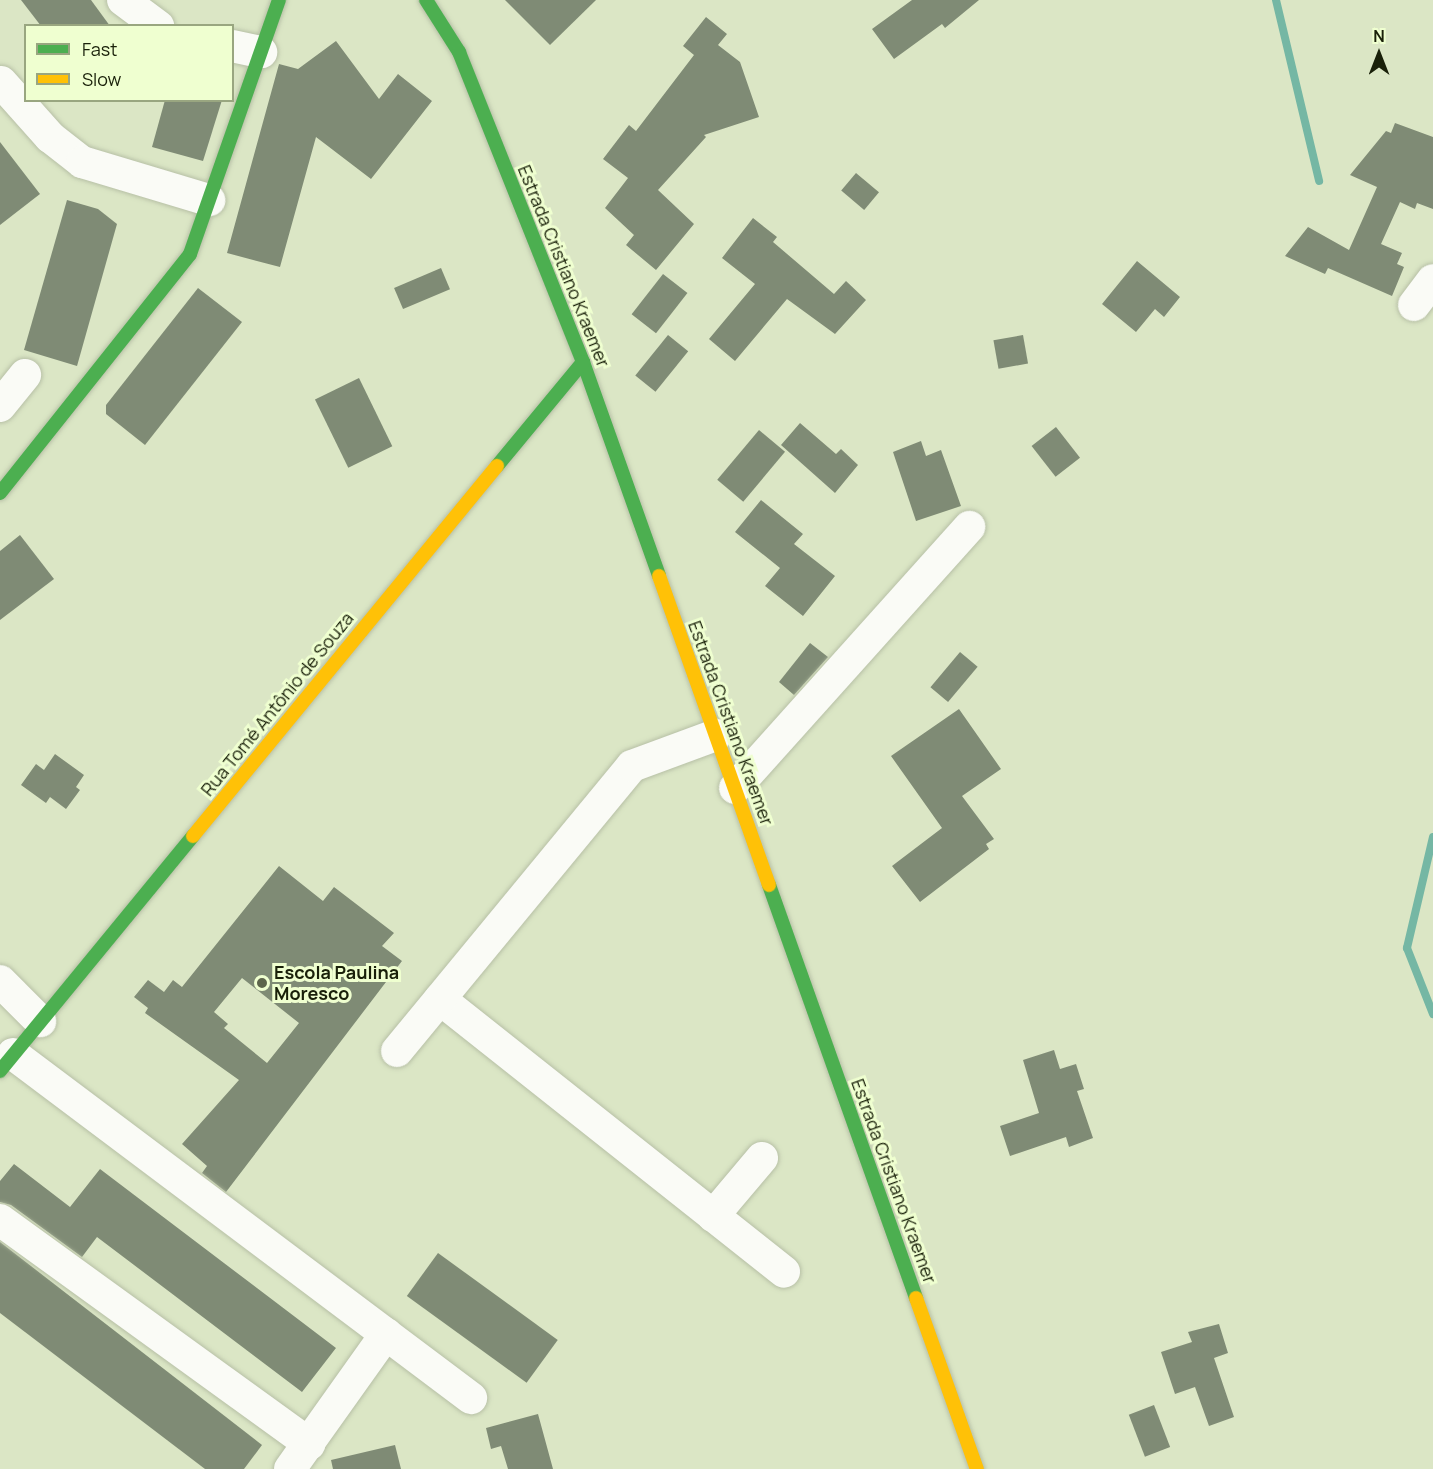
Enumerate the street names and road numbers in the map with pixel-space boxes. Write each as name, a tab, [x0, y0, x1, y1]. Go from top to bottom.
street label: Estrada Cristiano Kraemer	[514, 162, 614, 370]
street label: Rua Tomé Antônio de Souza	[196, 608, 358, 800]
street label: Estrada Cristiano Kraemer	[684, 618, 778, 828]
street label: Estrada Cristiano Kraemer	[847, 1076, 941, 1286]

